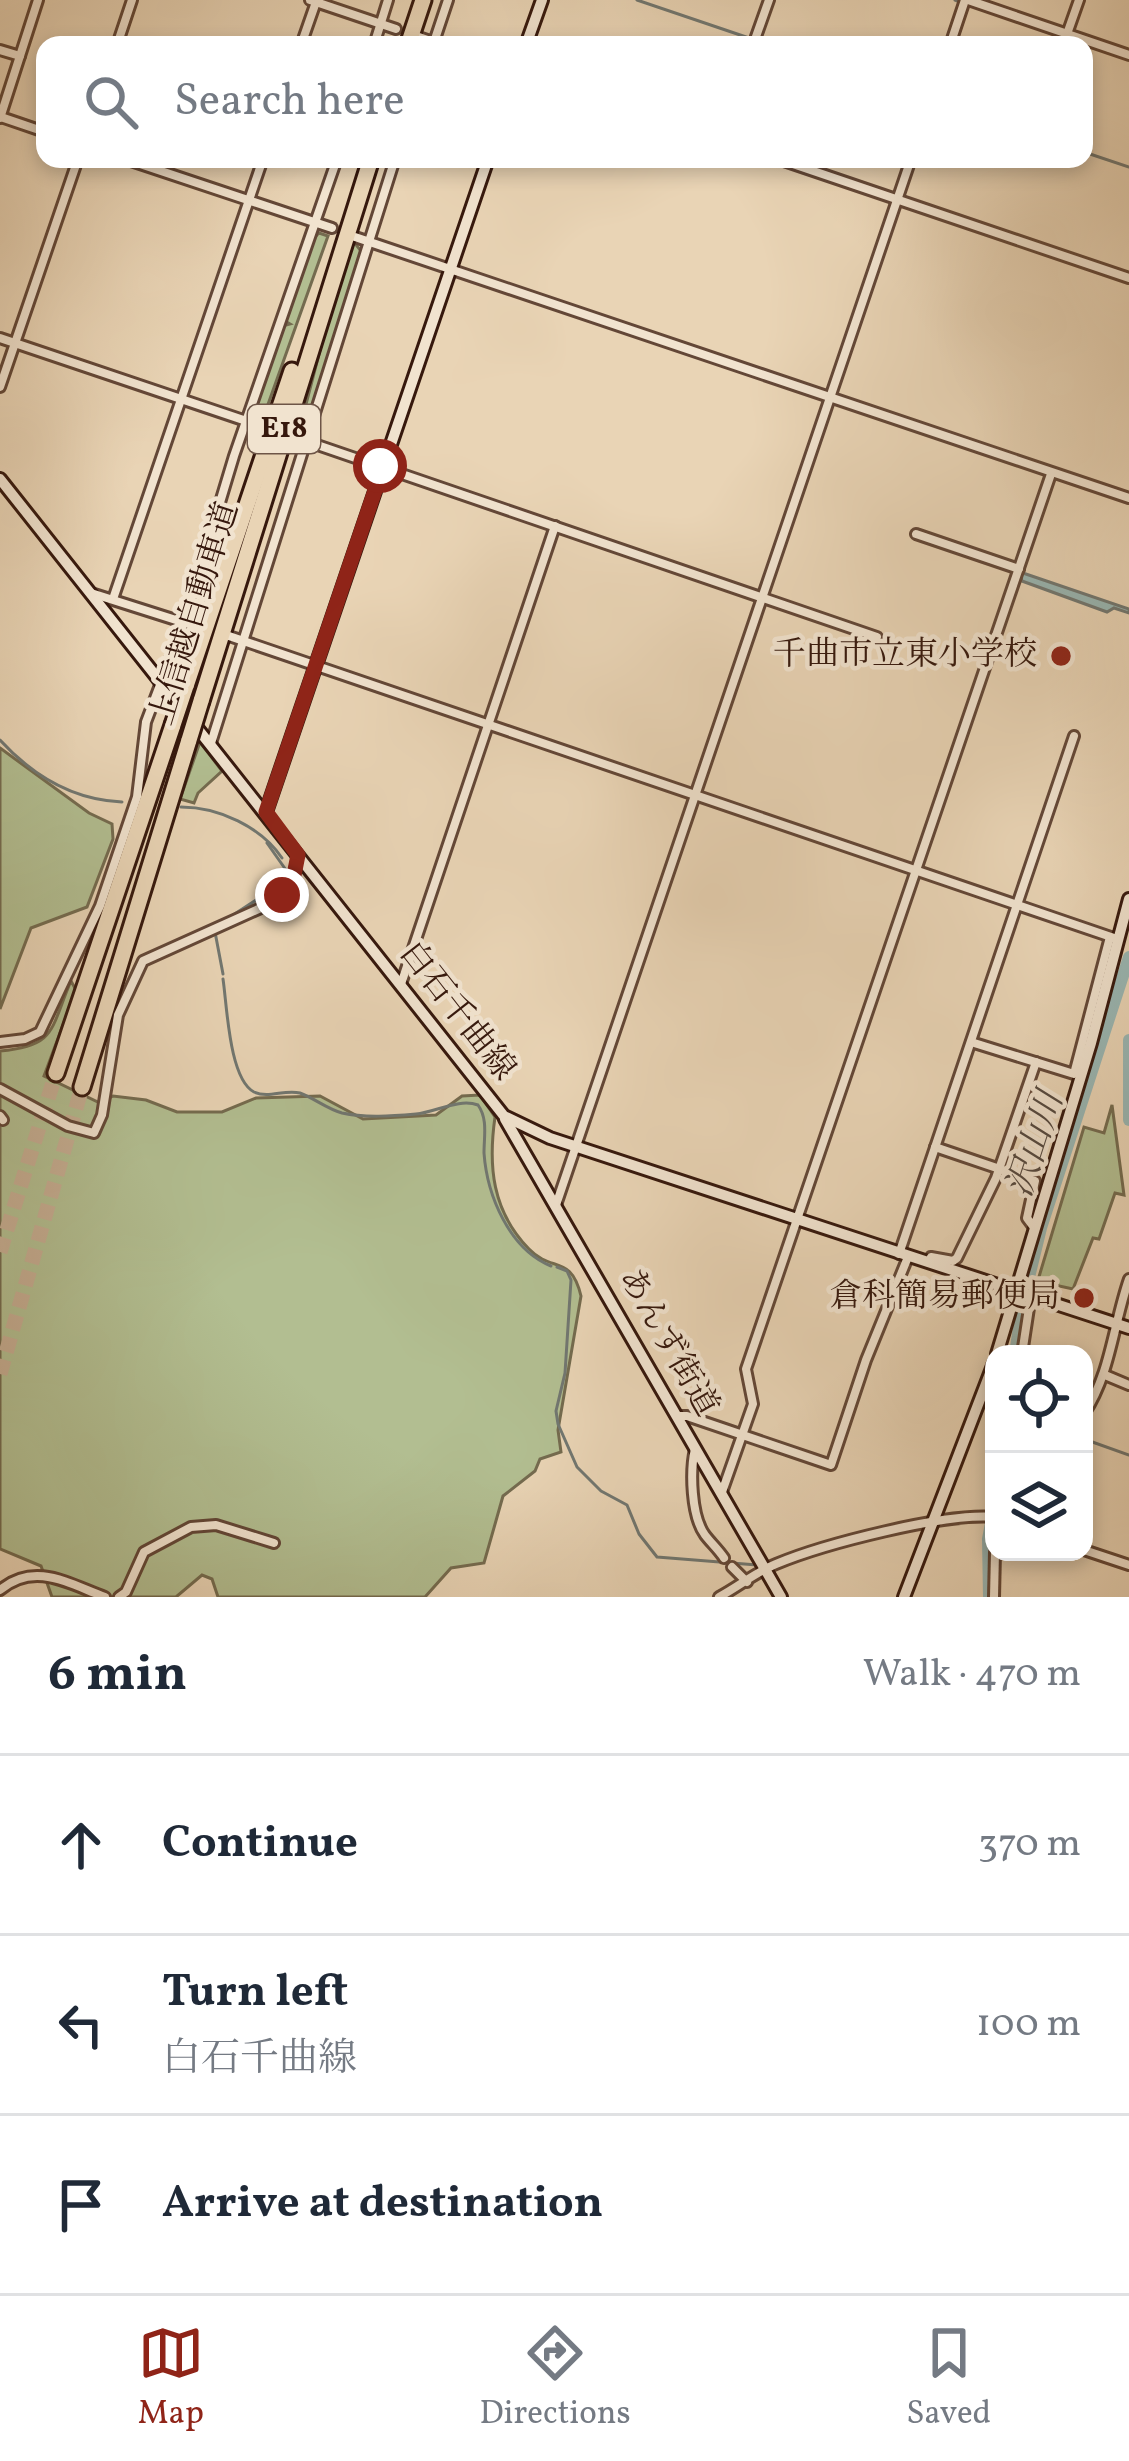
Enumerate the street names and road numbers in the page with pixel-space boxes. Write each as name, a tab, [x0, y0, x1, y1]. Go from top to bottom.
road number: E18	[248, 405, 320, 453]
street label: 上信越自動車道	[140, 497, 252, 731]
street label: 白石千曲線	[387, 933, 525, 1091]
street label: あんず街道	[606, 1260, 728, 1426]

